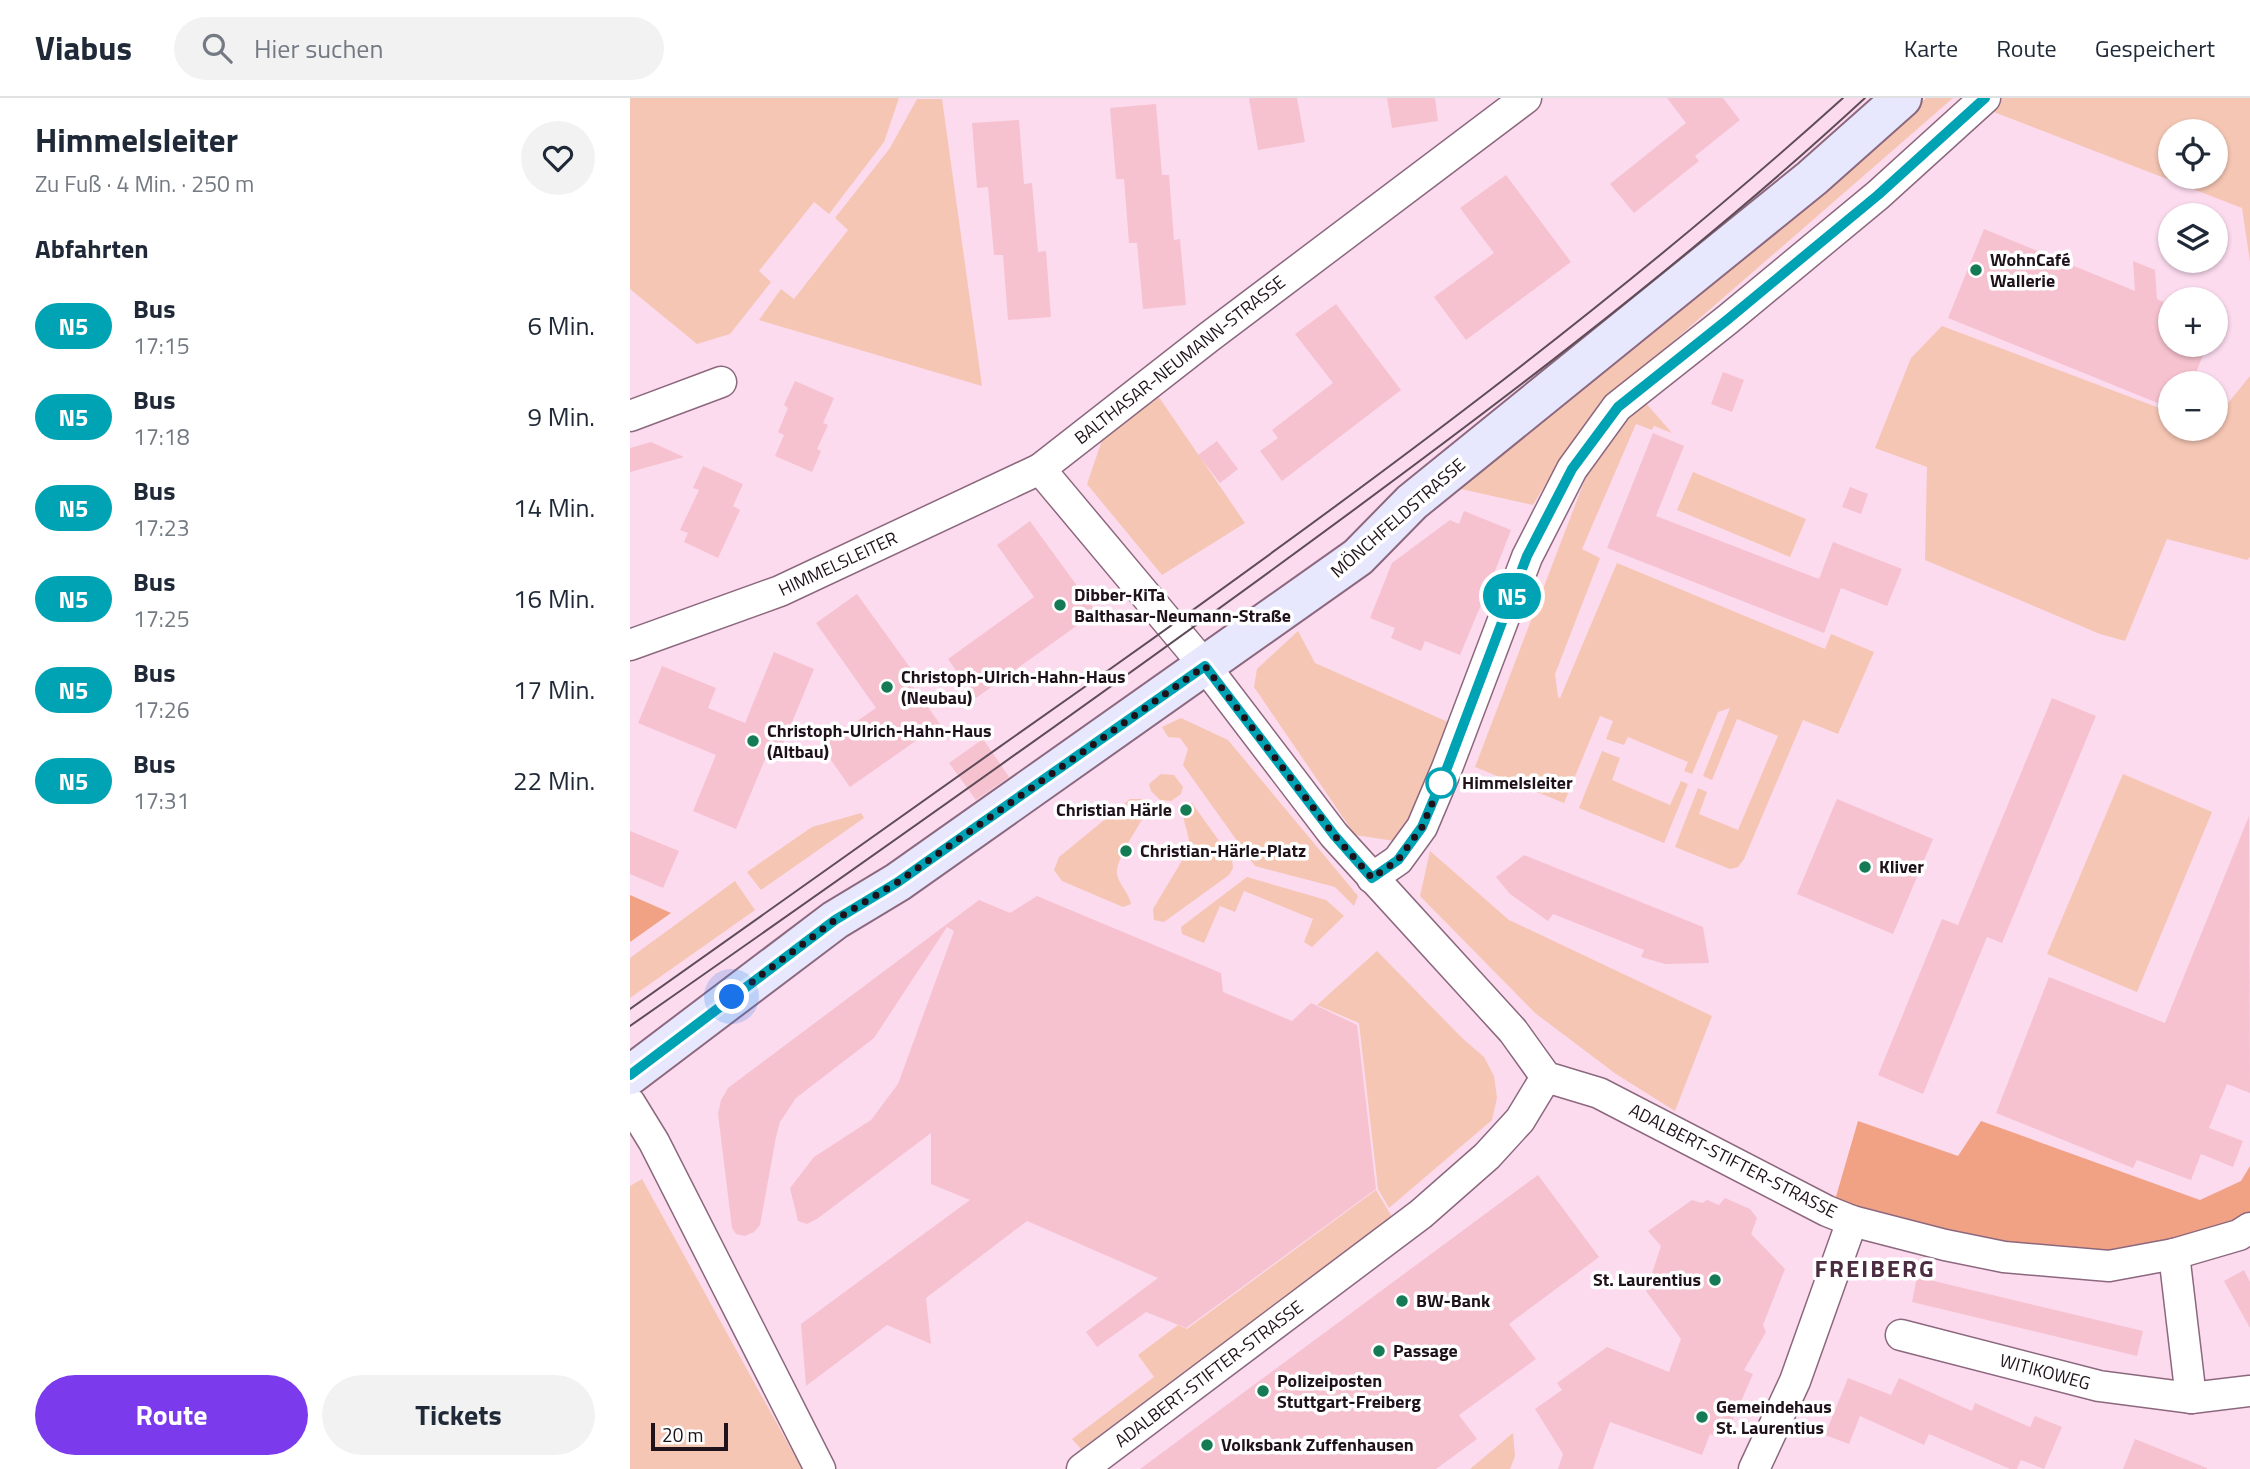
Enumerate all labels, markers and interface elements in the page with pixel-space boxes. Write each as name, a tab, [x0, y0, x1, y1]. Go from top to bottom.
search box	[174, 17, 664, 80]
text: Viabus	[35, 23, 132, 73]
icon: search	[198, 29, 236, 67]
text: Hier suchen	[254, 29, 383, 68]
text: Karte	[1904, 30, 1958, 66]
text: Route	[1996, 30, 2057, 66]
text: Gespeichert	[2095, 30, 2215, 66]
text: Himmelsleiter	[35, 115, 238, 165]
map controls	[2158, 119, 2228, 441]
button: locate	[2158, 119, 2228, 189]
button: heart	[521, 121, 595, 195]
text: Zu Fuß · 4 Min. · 250 m	[35, 166, 254, 201]
button: layers	[2158, 203, 2228, 273]
text: Abfahrten	[35, 229, 149, 268]
place label: WohnCafé Wallerie	[1990, 246, 2070, 294]
marker: WohnCafé Wallerie	[1968, 262, 1984, 278]
street label: BALTHASAR-NEUMANN-STRASSE	[1068, 268, 1291, 451]
button: +	[2158, 287, 2228, 357]
text: Bus	[133, 289, 175, 328]
text: 6 Min.	[528, 306, 595, 345]
text: N5	[58, 308, 89, 344]
text: 17:15	[133, 328, 190, 363]
button: −	[2158, 371, 2228, 441]
text: Bus	[133, 380, 175, 419]
text: 9 Min.	[528, 397, 595, 436]
text: N5	[58, 399, 89, 435]
text: 17:18	[133, 419, 190, 454]
street label: MÖNCHFELDSTRASSE	[1324, 451, 1471, 584]
text: Bus	[133, 471, 175, 510]
text: 14 Min.	[513, 488, 595, 527]
text: N5	[58, 490, 89, 526]
text: 17:23	[133, 510, 190, 545]
street label: HIMMELSLEITER	[774, 524, 902, 603]
text: Bus	[133, 562, 175, 601]
line badge: N5	[1480, 573, 1544, 619]
text: N5	[1497, 578, 1527, 614]
text: 16 Min.	[513, 579, 595, 618]
text: N5	[58, 581, 89, 617]
place label: Dibber-KiTa Balthasar-Neumann-Straße	[1074, 581, 1291, 629]
marker: Dibber-KiTa Balthasar-Neumann-Straße	[1052, 597, 1068, 613]
text: 17:25	[133, 601, 190, 636]
text: Bus	[133, 653, 175, 692]
place label: Christoph-Ulrich-Hahn-Haus (Neubau)	[901, 663, 1126, 711]
text: 17 Min.	[513, 670, 595, 709]
text: N5	[58, 672, 89, 708]
marker: Christoph-Ulrich-Hahn-Haus (Neubau)	[879, 679, 895, 695]
text: 17:26	[133, 692, 190, 727]
place label: Christoph-Ulrich-Hahn-Haus (Altbau)	[767, 717, 992, 765]
marker: Christoph-Ulrich-Hahn-Haus (Altbau)	[745, 733, 761, 749]
text: Bus	[133, 744, 175, 783]
text: 22 Min.	[513, 761, 595, 800]
text: N5	[58, 763, 89, 799]
marker: Himmelsleiter	[1426, 768, 1456, 798]
place label: Himmelsleiter	[1462, 769, 1573, 796]
text: 17:31	[133, 783, 190, 818]
place label: Christian Härle	[1056, 796, 1172, 823]
marker: Christian Härle	[1178, 802, 1194, 818]
place label: Christian-Härle-Platz	[1140, 837, 1306, 864]
marker: Christian-Härle-Platz	[1118, 843, 1134, 859]
place label: Kliver	[1879, 853, 1924, 880]
marker: Kliver	[1857, 859, 1873, 875]
your location	[714, 979, 749, 1014]
street label: ADALBERT-STIFTER-STRASSE	[1625, 1096, 1842, 1225]
district label: FREIBERG	[1814, 1250, 1936, 1286]
place label: St. Laurentius	[1593, 1266, 1701, 1293]
marker: St. Laurentius	[1707, 1272, 1723, 1288]
place label: BW-Bank	[1416, 1287, 1491, 1314]
marker: BW-Bank	[1394, 1293, 1410, 1309]
street label: ADALBERT-STIFTER-STRASSE	[1109, 1294, 1309, 1454]
place label: Passage	[1393, 1337, 1458, 1364]
marker: Passage	[1371, 1343, 1387, 1359]
street label: WITIKOWEG	[1997, 1346, 2093, 1397]
place label: Polizeiposten Stuttgart-Freiberg	[1277, 1367, 1421, 1415]
button: Route	[35, 1375, 308, 1455]
button: Tickets	[322, 1375, 595, 1455]
marker: Polizeiposten Stuttgart-Freiberg	[1255, 1383, 1271, 1399]
place label: Gemeindehaus St. Laurentius	[1716, 1393, 1832, 1441]
marker: Gemeindehaus St. Laurentius	[1694, 1409, 1710, 1425]
scale bar	[651, 1420, 728, 1452]
text: 20 m	[662, 1420, 703, 1449]
place label: Volksbank Zuffenhausen	[1221, 1431, 1414, 1458]
marker: Volksbank Zuffenhausen	[1199, 1437, 1215, 1453]

